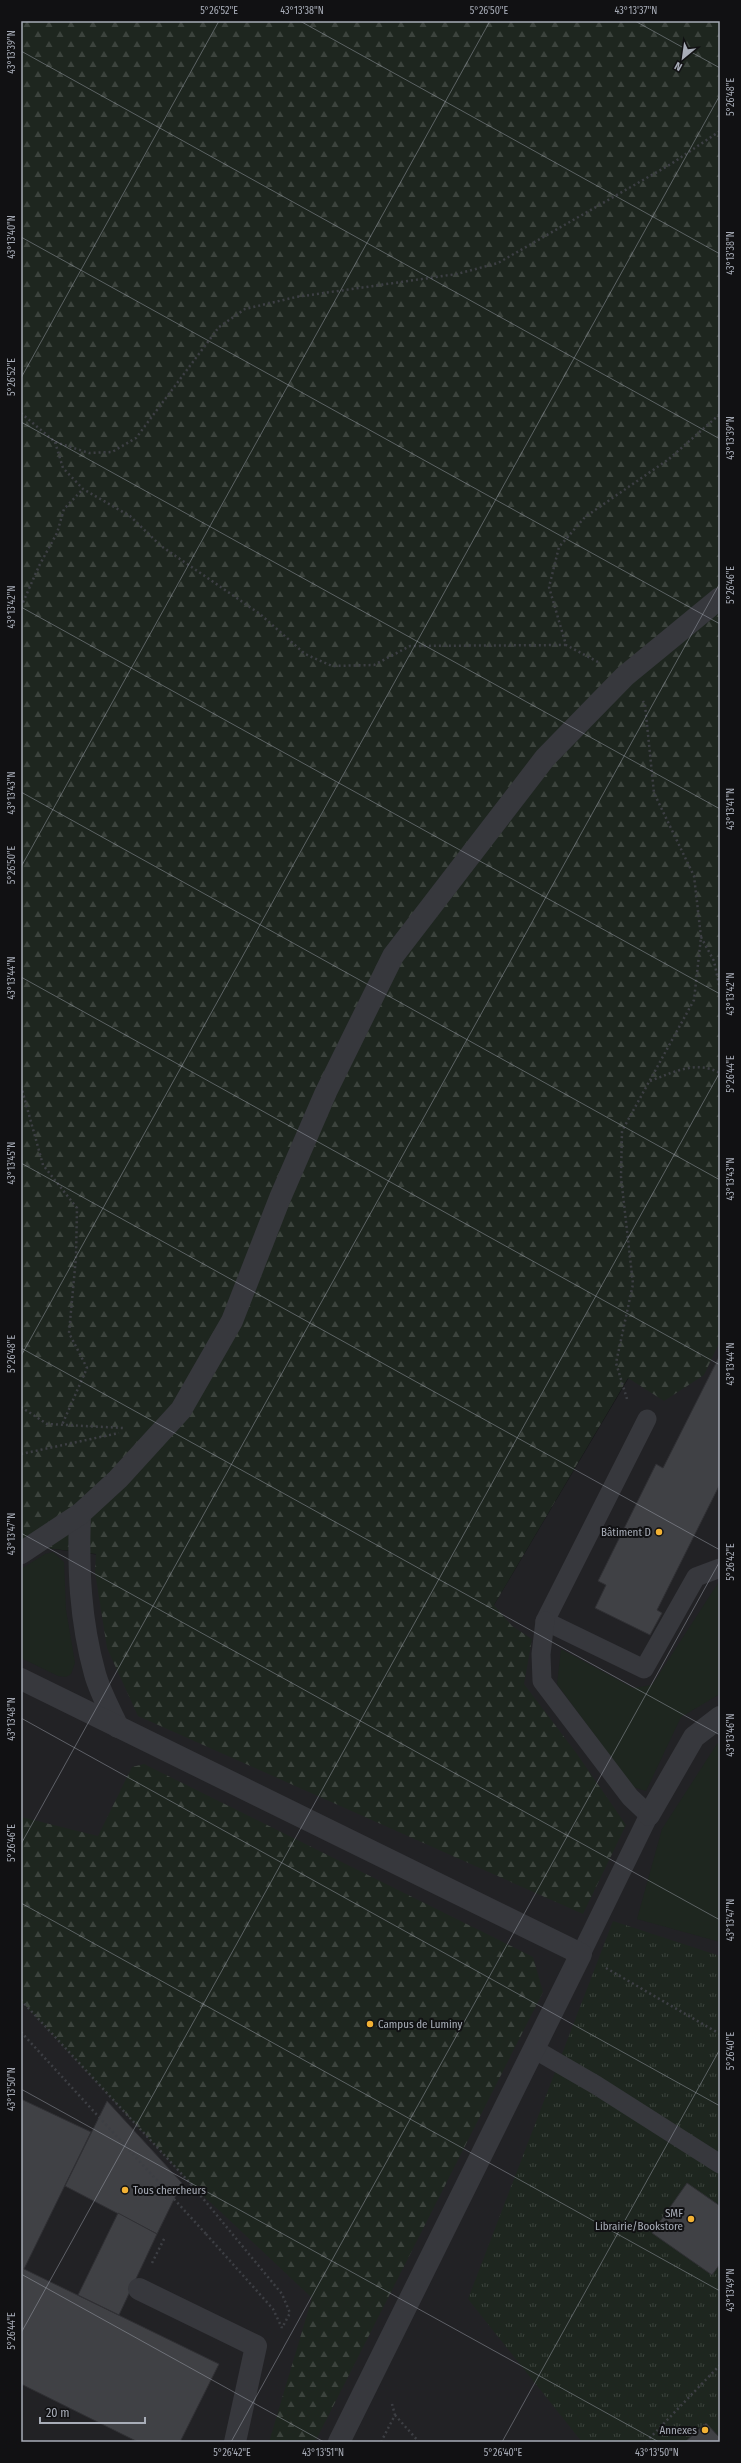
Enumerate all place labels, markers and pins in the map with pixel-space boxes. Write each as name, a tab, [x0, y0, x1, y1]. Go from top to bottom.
place label: Bâtiment D	[601, 1526, 651, 1539]
marker: Bâtiment D	[654, 1527, 664, 1537]
place label: Campus de Luminy	[378, 2018, 463, 2031]
marker: Campus de Luminy	[365, 2019, 375, 2029]
place label: Tous chercheurs	[133, 2184, 206, 2197]
marker: Tous chercheurs	[120, 2185, 130, 2195]
place label: SMF Librairie/Bookstore	[595, 2207, 683, 2233]
marker: SMF Librairie/Bookstore	[686, 2214, 696, 2224]
place label: Annexes	[659, 2424, 697, 2437]
marker: Annexes	[700, 2425, 710, 2435]

